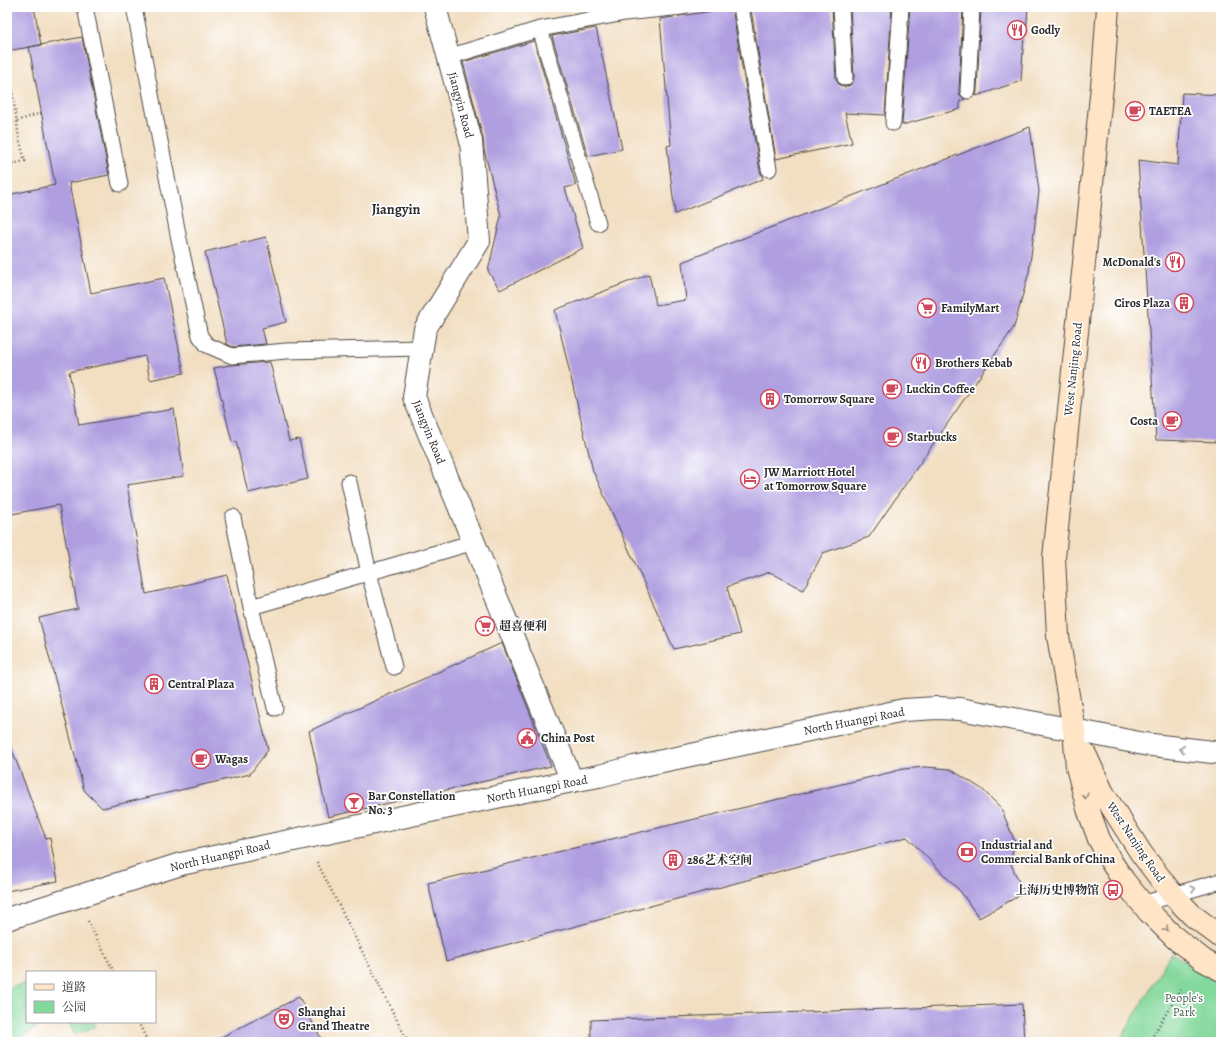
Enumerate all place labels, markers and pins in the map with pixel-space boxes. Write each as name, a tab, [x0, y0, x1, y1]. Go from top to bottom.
restaurant icon: Godly	[1006, 19, 1028, 41]
place label: Godly	[1031, 22, 1060, 38]
cafe icon: TAETEA	[1124, 100, 1146, 122]
place label: TAETEA	[1149, 103, 1192, 119]
restaurant icon: McDonald's	[1164, 251, 1186, 273]
place label: McDonald's	[1103, 254, 1161, 270]
building icon: Ciros Plaza	[1173, 292, 1195, 314]
place label: Ciros Plaza	[1114, 295, 1170, 311]
supermarket icon: FamilyMart	[916, 297, 938, 319]
place label: FamilyMart	[941, 300, 1000, 316]
restaurant icon: Brothers Kebab	[910, 352, 932, 374]
place label: Brothers Kebab	[935, 355, 1013, 371]
cafe icon: Luckin Coffee	[881, 378, 903, 400]
place label: Luckin Coffee	[906, 381, 975, 397]
building icon: Tomorrow Square	[759, 388, 781, 410]
place label: Tomorrow Square	[784, 391, 875, 407]
cafe icon: Costa	[1161, 410, 1183, 432]
place label: Costa	[1130, 413, 1158, 429]
cafe icon: Starbucks	[882, 426, 904, 448]
place label: Starbucks	[907, 429, 957, 445]
place label: JW Marriott Hotel at Tomorrow Square	[764, 464, 867, 494]
hotel icon: JW Marriott Hotel at Tomorrow Square	[739, 468, 761, 490]
supermarket icon: 超喜便利	[474, 615, 496, 637]
place label: 超喜便利	[499, 618, 547, 634]
building icon: Central Plaza	[143, 673, 165, 695]
place label: Central Plaza	[168, 676, 235, 692]
public building icon: China Post	[516, 727, 538, 749]
place label: China Post	[541, 730, 595, 746]
cafe icon: Wagas	[190, 748, 212, 770]
place label: Wagas	[214, 751, 248, 767]
place label: Bar Constellation No. 3	[368, 788, 456, 818]
bar icon: Bar Constellation No. 3	[343, 792, 365, 814]
place label: Industrial and Commercial Bank of China	[981, 837, 1116, 867]
bank icon: Industrial and Commercial Bank of China	[956, 841, 978, 863]
building icon: 286艺术空间	[662, 849, 684, 871]
place label: 286艺术空间	[687, 852, 752, 868]
bus stop icon: 上海历史博物馆	[1102, 879, 1124, 901]
place label: 上海历史博物馆	[1015, 882, 1099, 898]
place label: Shanghai Grand Theatre	[298, 1004, 370, 1034]
theatre icon: Shanghai Grand Theatre	[273, 1008, 295, 1030]

